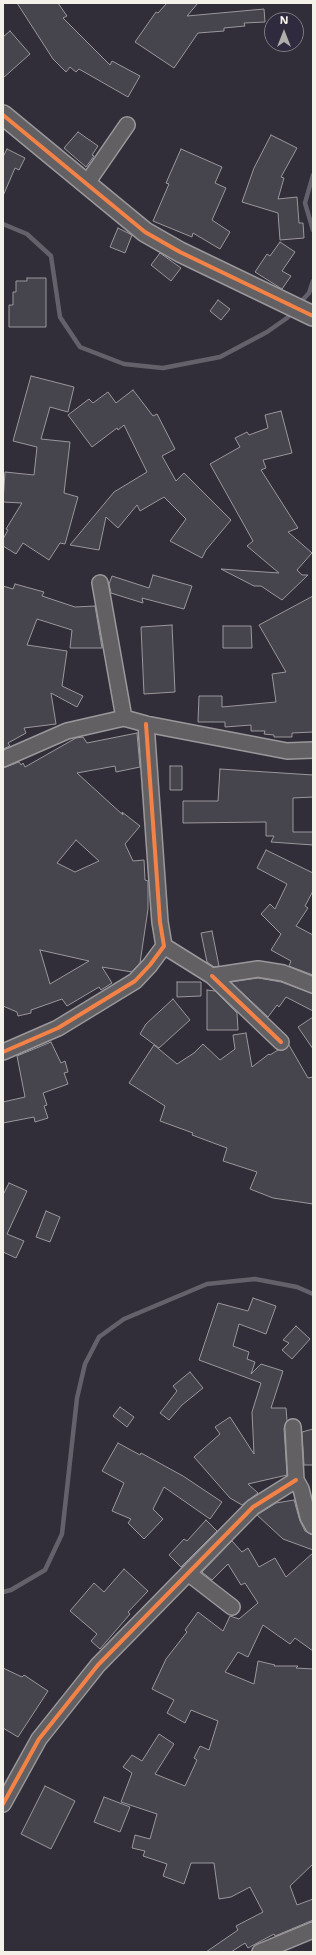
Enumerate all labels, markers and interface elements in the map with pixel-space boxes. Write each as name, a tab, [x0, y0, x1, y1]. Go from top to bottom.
north arrow	[264, 12, 304, 52]
text: N	[280, 13, 288, 28]

